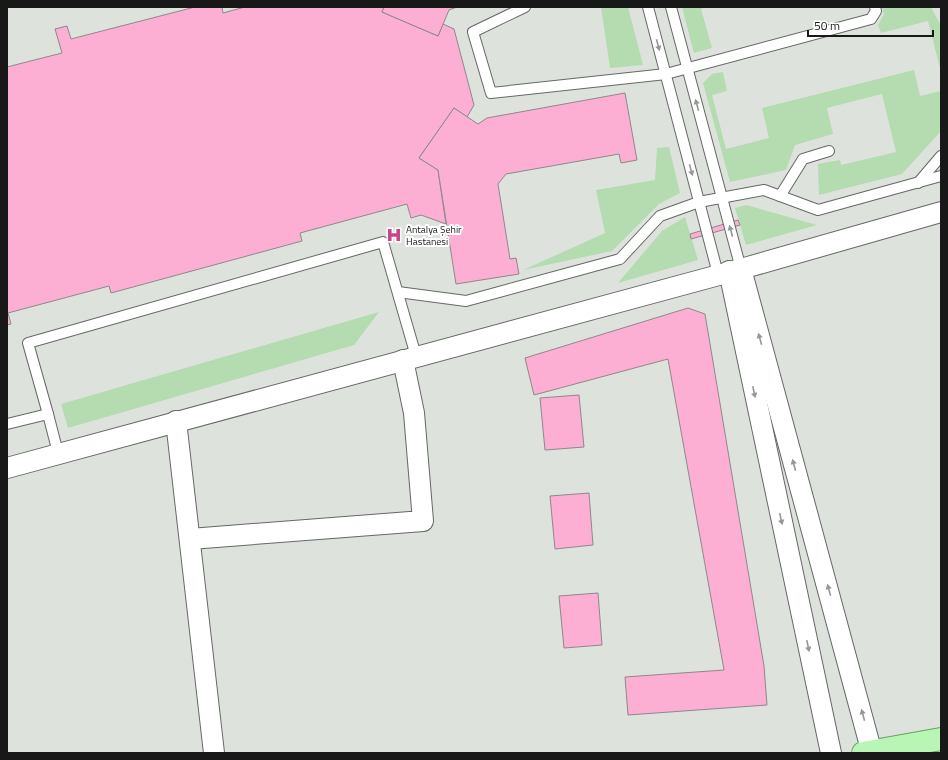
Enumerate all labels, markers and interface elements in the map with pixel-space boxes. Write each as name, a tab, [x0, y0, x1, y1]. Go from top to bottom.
scale bar	[808, 12, 933, 38]
text: 50 m	[814, 16, 840, 35]
one-way arrow	[655, 39, 661, 51]
one-way arrow	[694, 99, 700, 111]
one-way arrow	[688, 165, 694, 177]
place label: Antalya Şehir Hastanesi	[406, 222, 462, 249]
one-way arrow	[728, 225, 734, 237]
hospital icon: Antalya Şehir Hastanesi	[385, 226, 403, 244]
one-way arrow	[757, 333, 763, 345]
one-way arrow	[752, 385, 758, 398]
one-way arrow	[791, 458, 797, 471]
one-way arrow	[778, 513, 784, 525]
one-way arrow	[826, 584, 832, 596]
one-way arrow	[805, 640, 811, 652]
one-way arrow	[860, 709, 866, 721]

